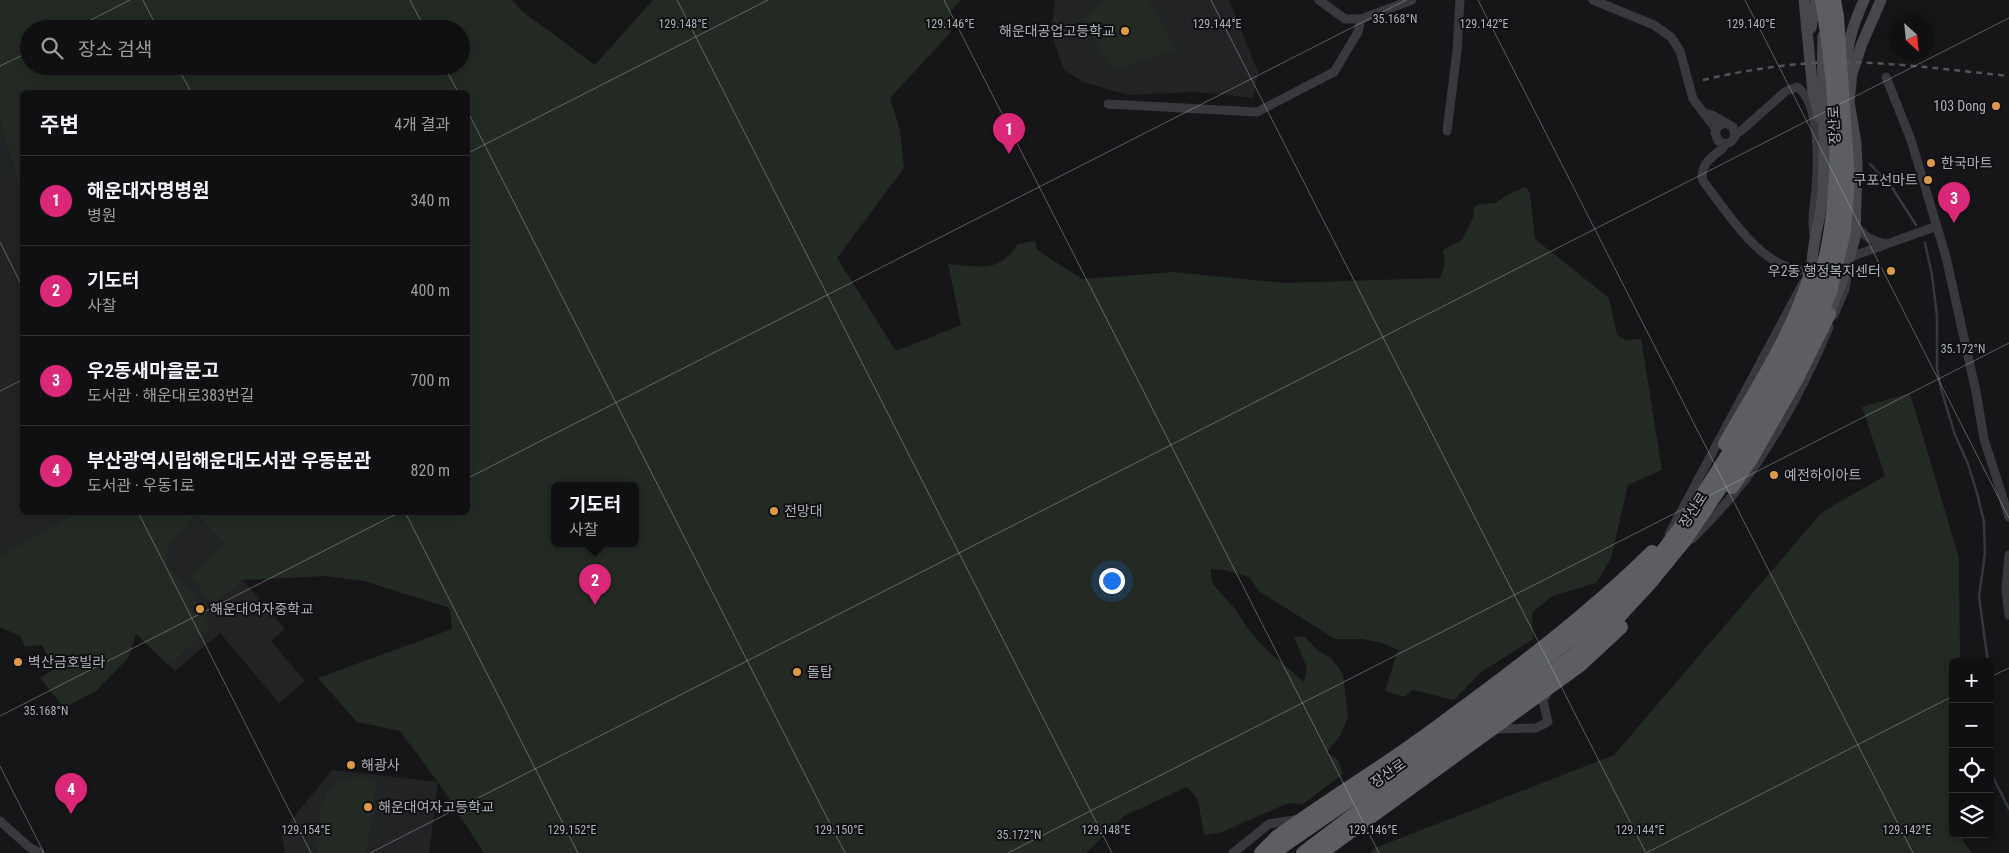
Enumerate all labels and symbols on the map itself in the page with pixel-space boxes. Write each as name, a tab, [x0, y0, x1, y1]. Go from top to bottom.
text: 35.168°N	[1373, 12, 1417, 26]
north arrow	[1889, 15, 1934, 60]
text: 129.148°E	[658, 17, 708, 31]
text: 129.146°E	[925, 17, 975, 31]
text: 129.144°E	[1192, 17, 1242, 31]
text: 129.142°E	[1459, 17, 1509, 31]
text: 129.140°E	[1726, 17, 1776, 31]
place label: 해운대공업고등학교	[999, 23, 1115, 39]
marker: 해운대공업고등학교	[1119, 25, 1131, 37]
place label: 103 Dong	[1933, 98, 1986, 114]
marker: 103 Dong	[1990, 100, 2002, 112]
street label: 장산로	[1825, 105, 1843, 145]
pin: 1	[993, 113, 1025, 154]
place label: 한국마트	[1941, 155, 1993, 171]
marker: 한국마트	[1925, 157, 1937, 169]
place label: 구포선마트	[1854, 172, 1918, 188]
marker: 구포선마트	[1922, 174, 1934, 186]
pin: 3	[1938, 182, 1970, 223]
place label: 우2동 행정복지센터	[1768, 263, 1881, 279]
marker: 우2동 행정복지센터	[1885, 265, 1897, 277]
text: 35.172°N	[1941, 342, 1985, 356]
place label: 예전하이아트	[1784, 467, 1861, 483]
marker: 예전하이아트	[1768, 469, 1780, 481]
street label: 장산로	[1676, 489, 1710, 531]
place label: 전망대	[784, 503, 823, 519]
marker: 전망대	[768, 505, 780, 517]
pin: 2	[579, 564, 611, 605]
your location	[1099, 568, 1125, 594]
place label: 해운대여자중학교	[210, 601, 313, 617]
marker: 해운대여자중학교	[194, 603, 206, 615]
place label: 벽산금호빌라	[28, 654, 105, 670]
marker: 벽산금호빌라	[12, 656, 24, 668]
place label: 돌탑	[807, 664, 833, 680]
marker: 돌탑	[791, 666, 803, 678]
text: 35.168°N	[24, 704, 68, 718]
street label: 장산로	[1368, 755, 1409, 791]
place label: 해광사	[361, 757, 400, 773]
marker: 해광사	[345, 759, 357, 771]
pin: 4	[55, 773, 87, 814]
place label: 해운대여자고등학교	[378, 799, 494, 815]
marker: 해운대여자고등학교	[362, 801, 374, 813]
text: 129.154°E	[281, 823, 331, 837]
text: 129.152°E	[547, 823, 597, 837]
text: 129.150°E	[814, 823, 864, 837]
text: 129.148°E	[1081, 823, 1131, 837]
text: 129.146°E	[1348, 823, 1398, 837]
text: 129.144°E	[1615, 823, 1665, 837]
text: 129.142°E	[1882, 823, 1932, 837]
text: 35.172°N	[997, 828, 1041, 842]

